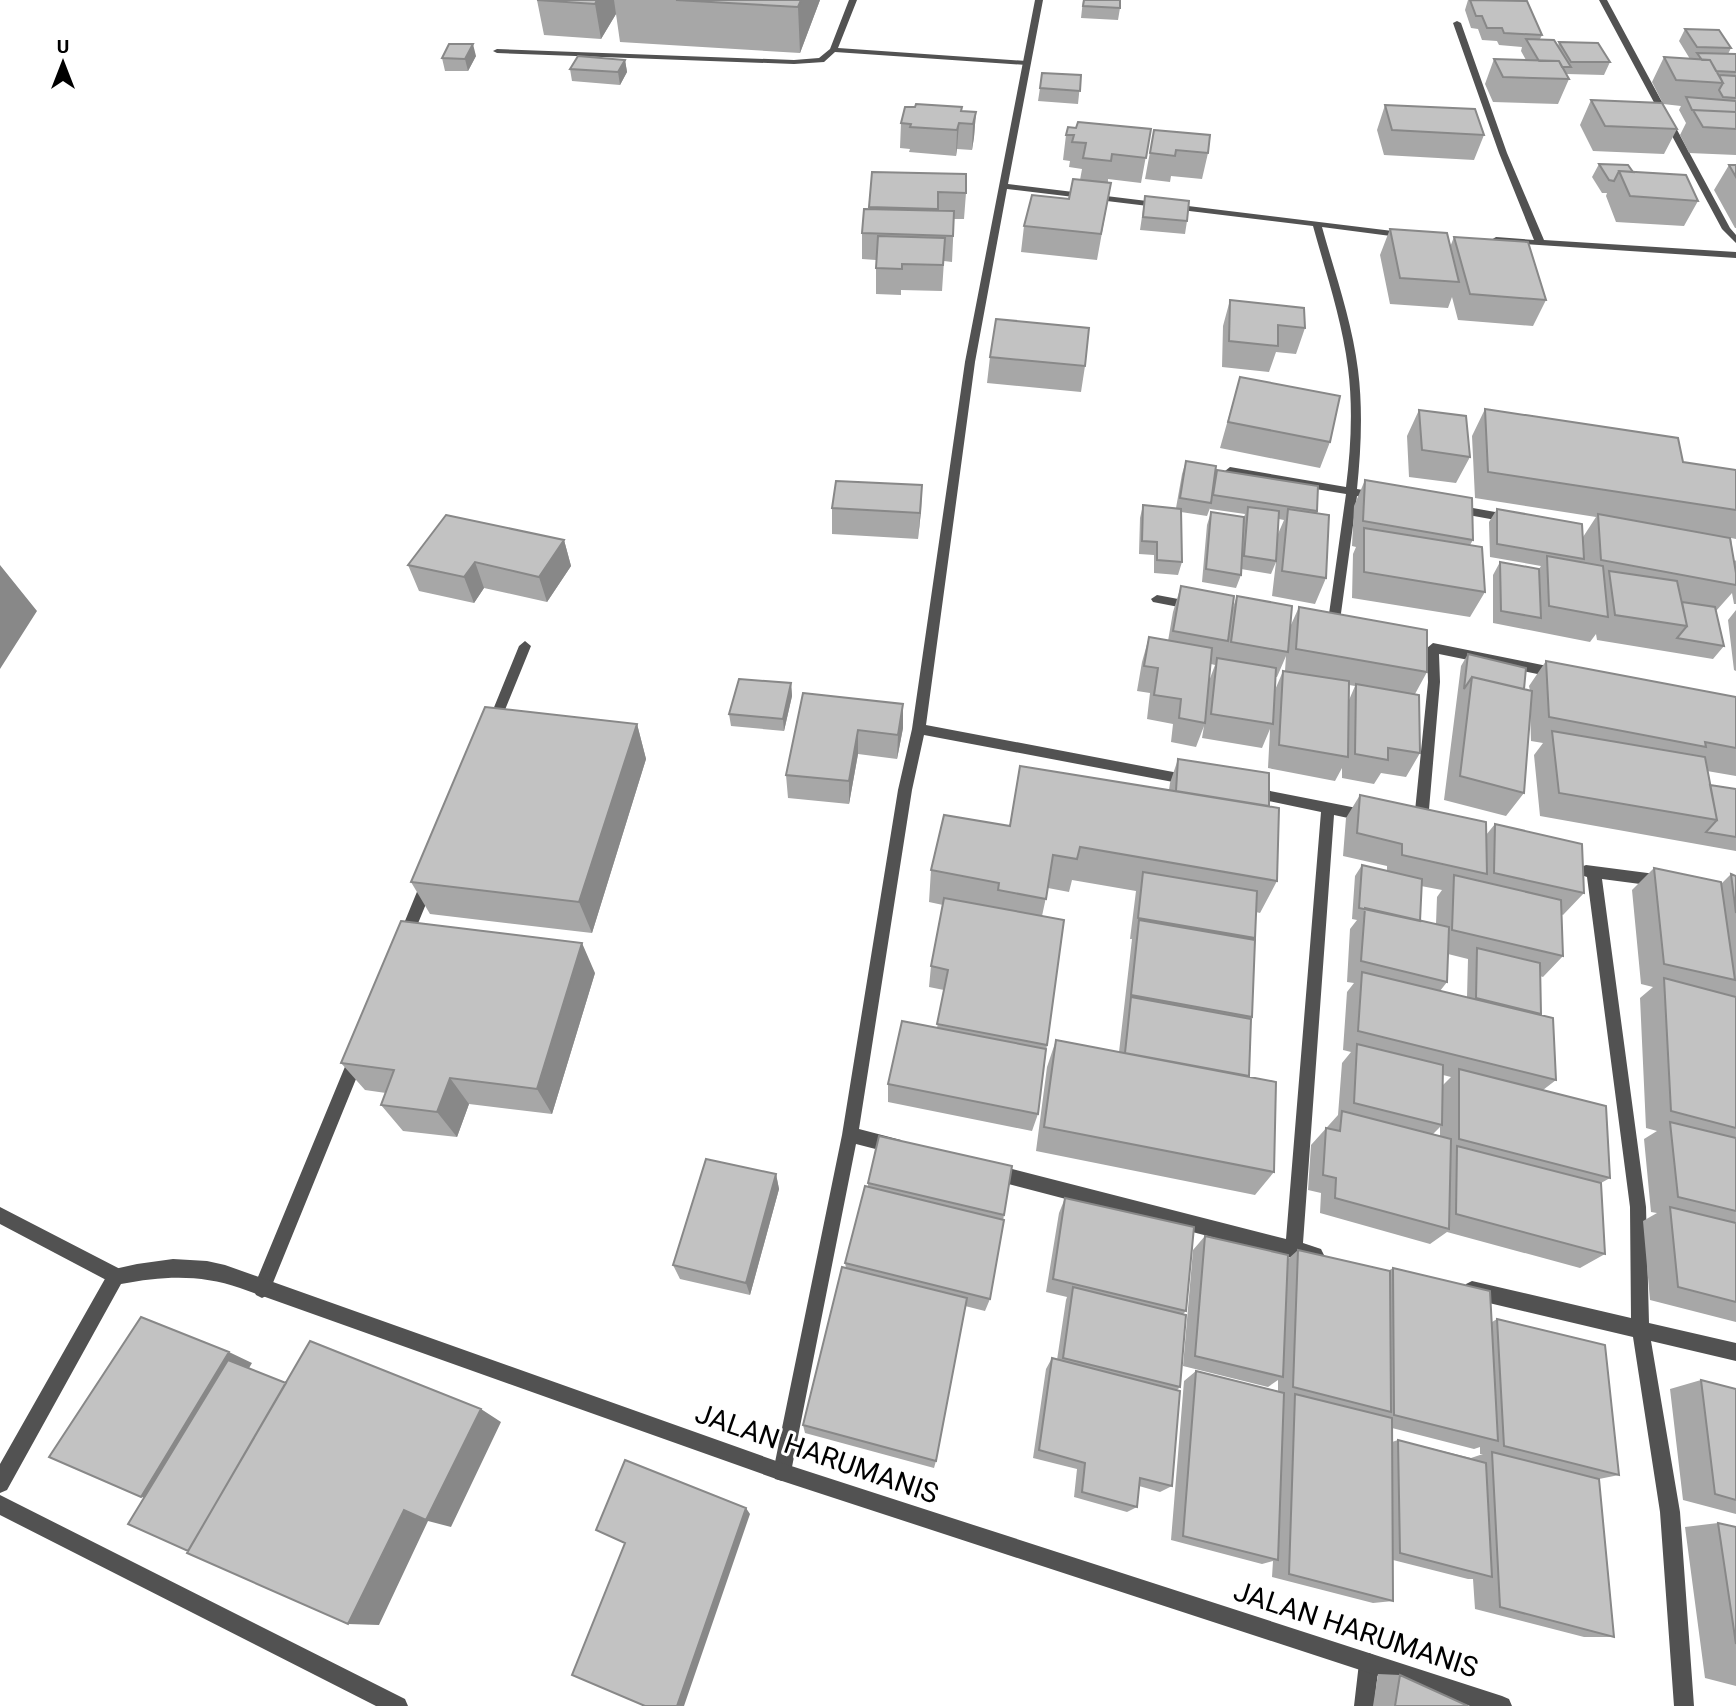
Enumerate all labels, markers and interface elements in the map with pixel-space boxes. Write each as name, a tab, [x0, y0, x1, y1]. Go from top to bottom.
north arrow	[28, 28, 98, 98]
text: U	[57, 35, 69, 58]
street label: JALAN HARUMANIS	[691, 1396, 943, 1511]
street label: JALAN HARUMANIS	[1229, 1574, 1482, 1685]

